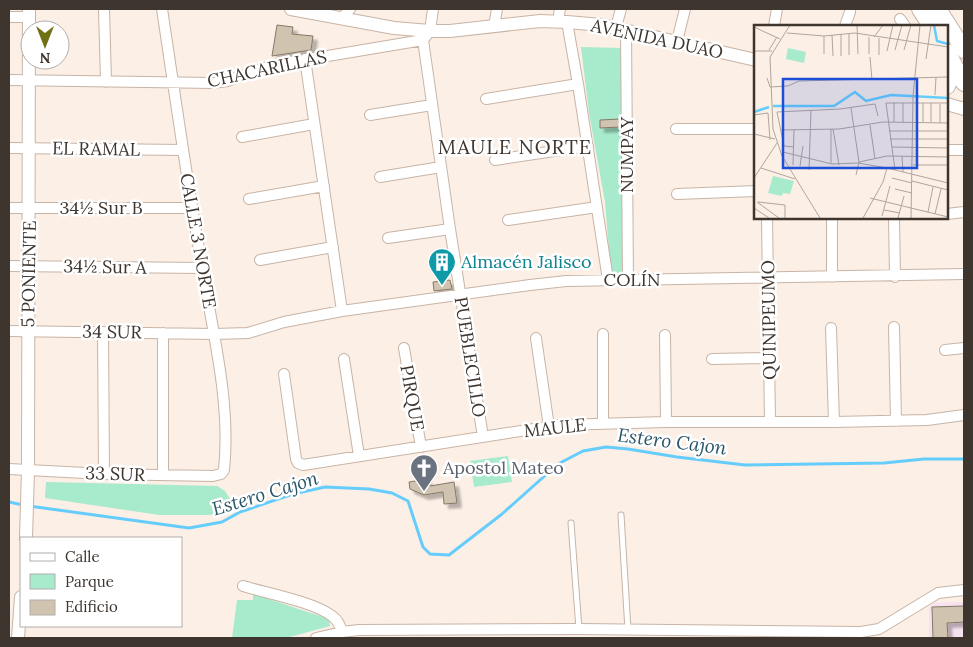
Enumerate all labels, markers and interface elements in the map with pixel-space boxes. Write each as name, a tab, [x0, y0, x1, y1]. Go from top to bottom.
street label: AVENIDA DUAO	[588, 13, 725, 64]
north arrow	[20, 20, 70, 70]
inset map	[754, 25, 948, 219]
street label: CHACARILLAS	[205, 45, 329, 92]
text: N	[39, 49, 50, 67]
street label: NUMPAY	[615, 116, 638, 193]
district label: MAULE NORTE	[438, 134, 592, 159]
street label: EL RAMAL	[52, 136, 141, 161]
street label: CALLE 3 NORTE	[175, 171, 222, 310]
street label: 34½ Sur B	[59, 196, 143, 219]
street label: 5 PONIENTE	[16, 220, 41, 328]
building icon: Almacén Jalisco	[427, 247, 457, 286]
place label: Almacén Jalisco	[460, 250, 591, 273]
street label: 34½ Sur A	[63, 254, 148, 279]
street label: QUINIPEUMO	[756, 260, 781, 380]
street label: COLÍN	[604, 268, 660, 291]
street label: PUEBLECILLO	[450, 295, 491, 419]
street label: 34 SUR	[82, 319, 143, 344]
street label: PIRQUE	[395, 363, 430, 433]
street label: MAULE	[523, 413, 587, 442]
water label: Estero Cajon	[616, 422, 728, 460]
church icon: Apostol Mateo	[409, 453, 439, 492]
place label: Apostol Mateo	[442, 456, 564, 479]
street label: 33 SUR	[85, 461, 146, 486]
water label: Estero Cajon	[209, 465, 321, 521]
legend	[20, 537, 182, 627]
text: Calle	[65, 547, 100, 566]
text: Parque	[65, 572, 114, 591]
text: Edificio	[65, 597, 118, 616]

